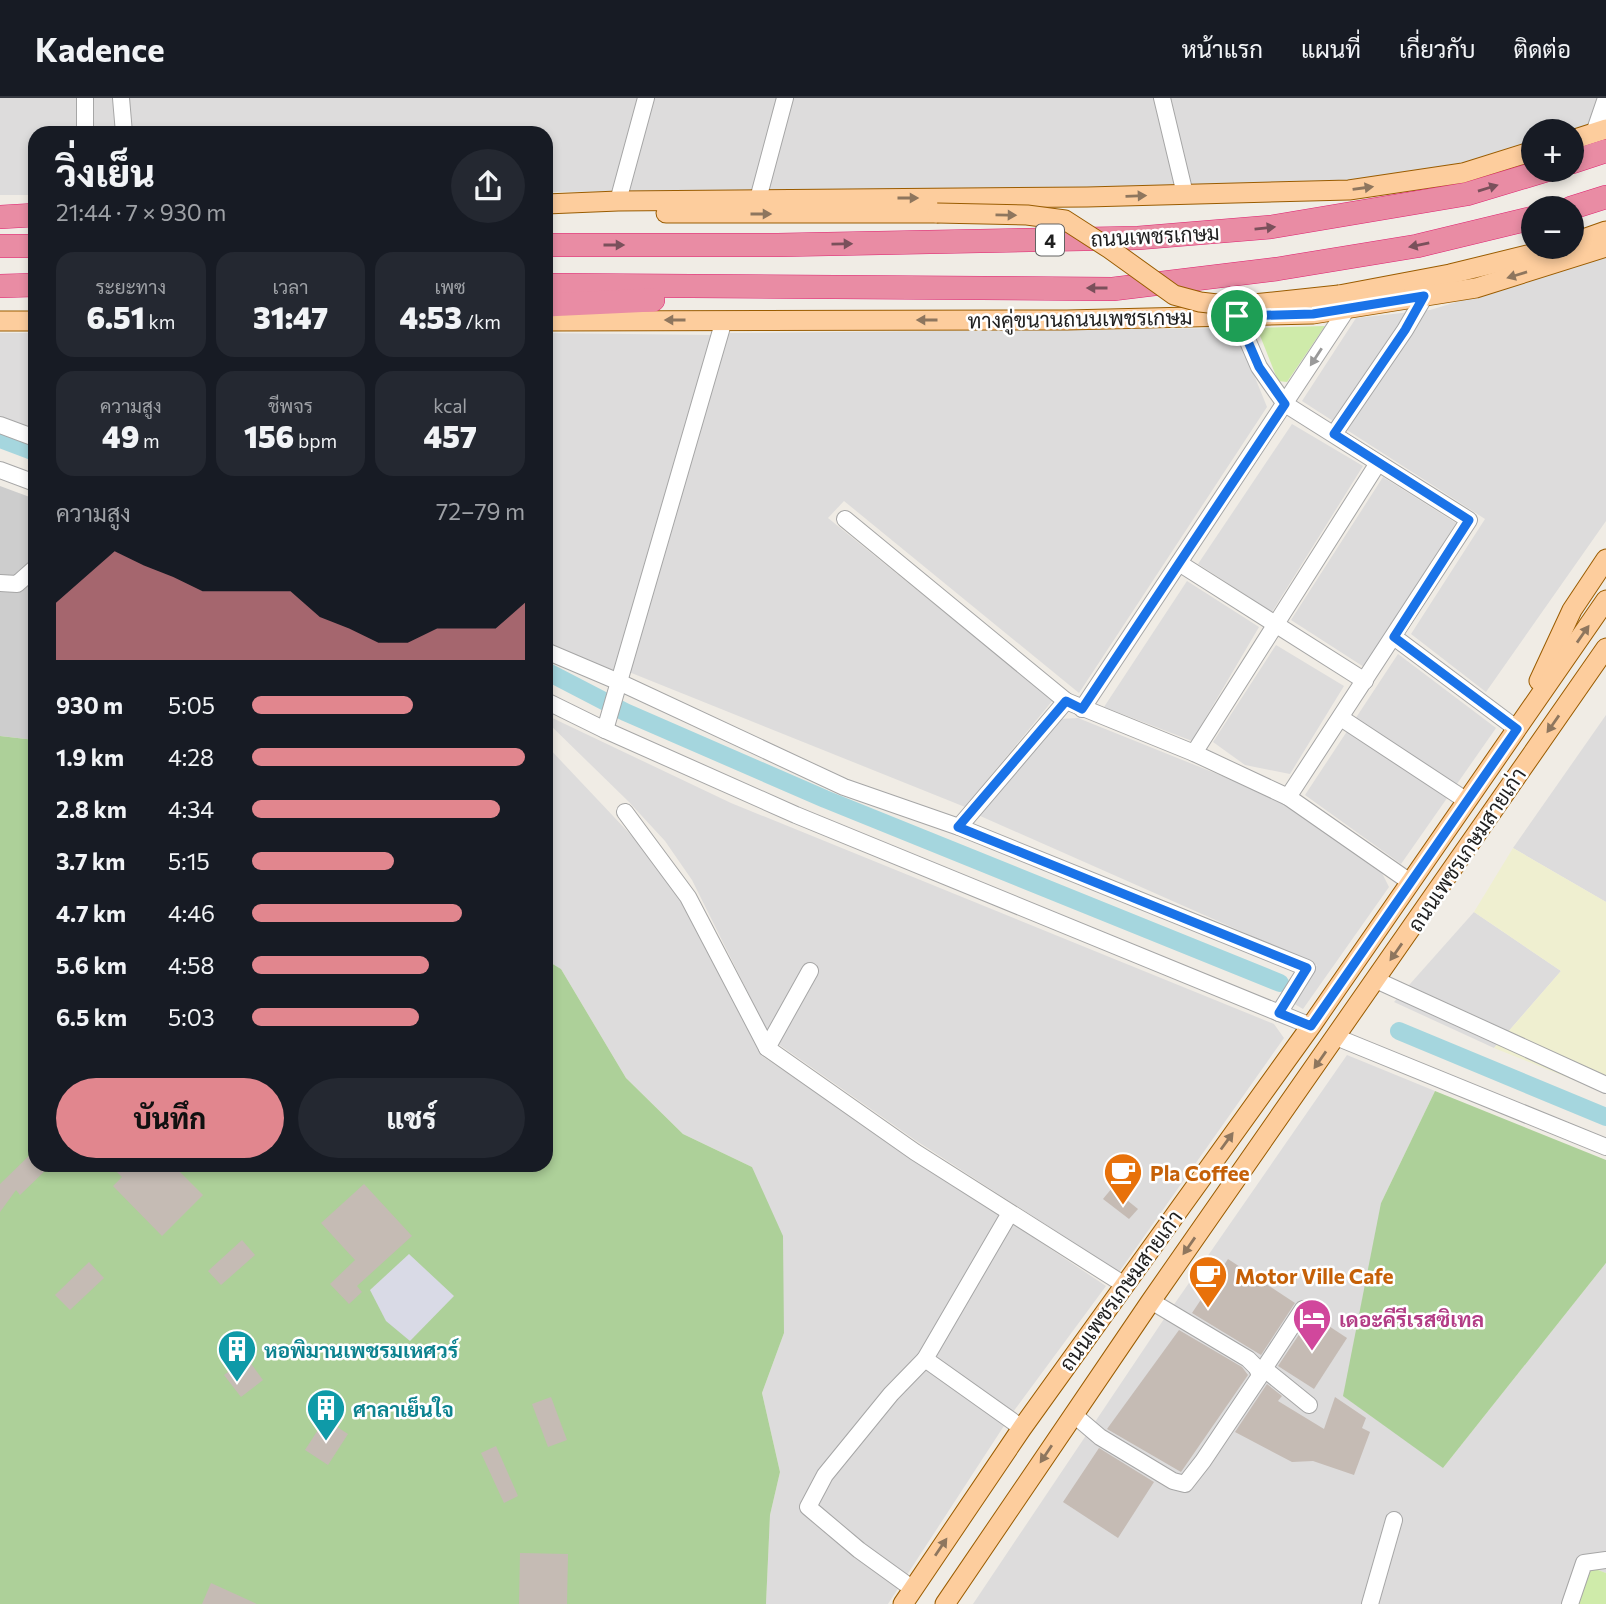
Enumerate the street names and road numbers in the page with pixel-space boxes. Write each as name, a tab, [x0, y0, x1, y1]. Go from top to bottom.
street label: ถนนเพชรเกษม	[1090, 219, 1220, 251]
road number: 4	[1036, 224, 1064, 256]
street label: ทางคู่ขนานถนนเพชรเกษม	[967, 304, 1193, 336]
street label: ถนนเพชรเกษมสายเก่า	[1402, 762, 1530, 936]
street label: ถนนเพชรเกษมสายเก่า	[1053, 1205, 1187, 1375]

